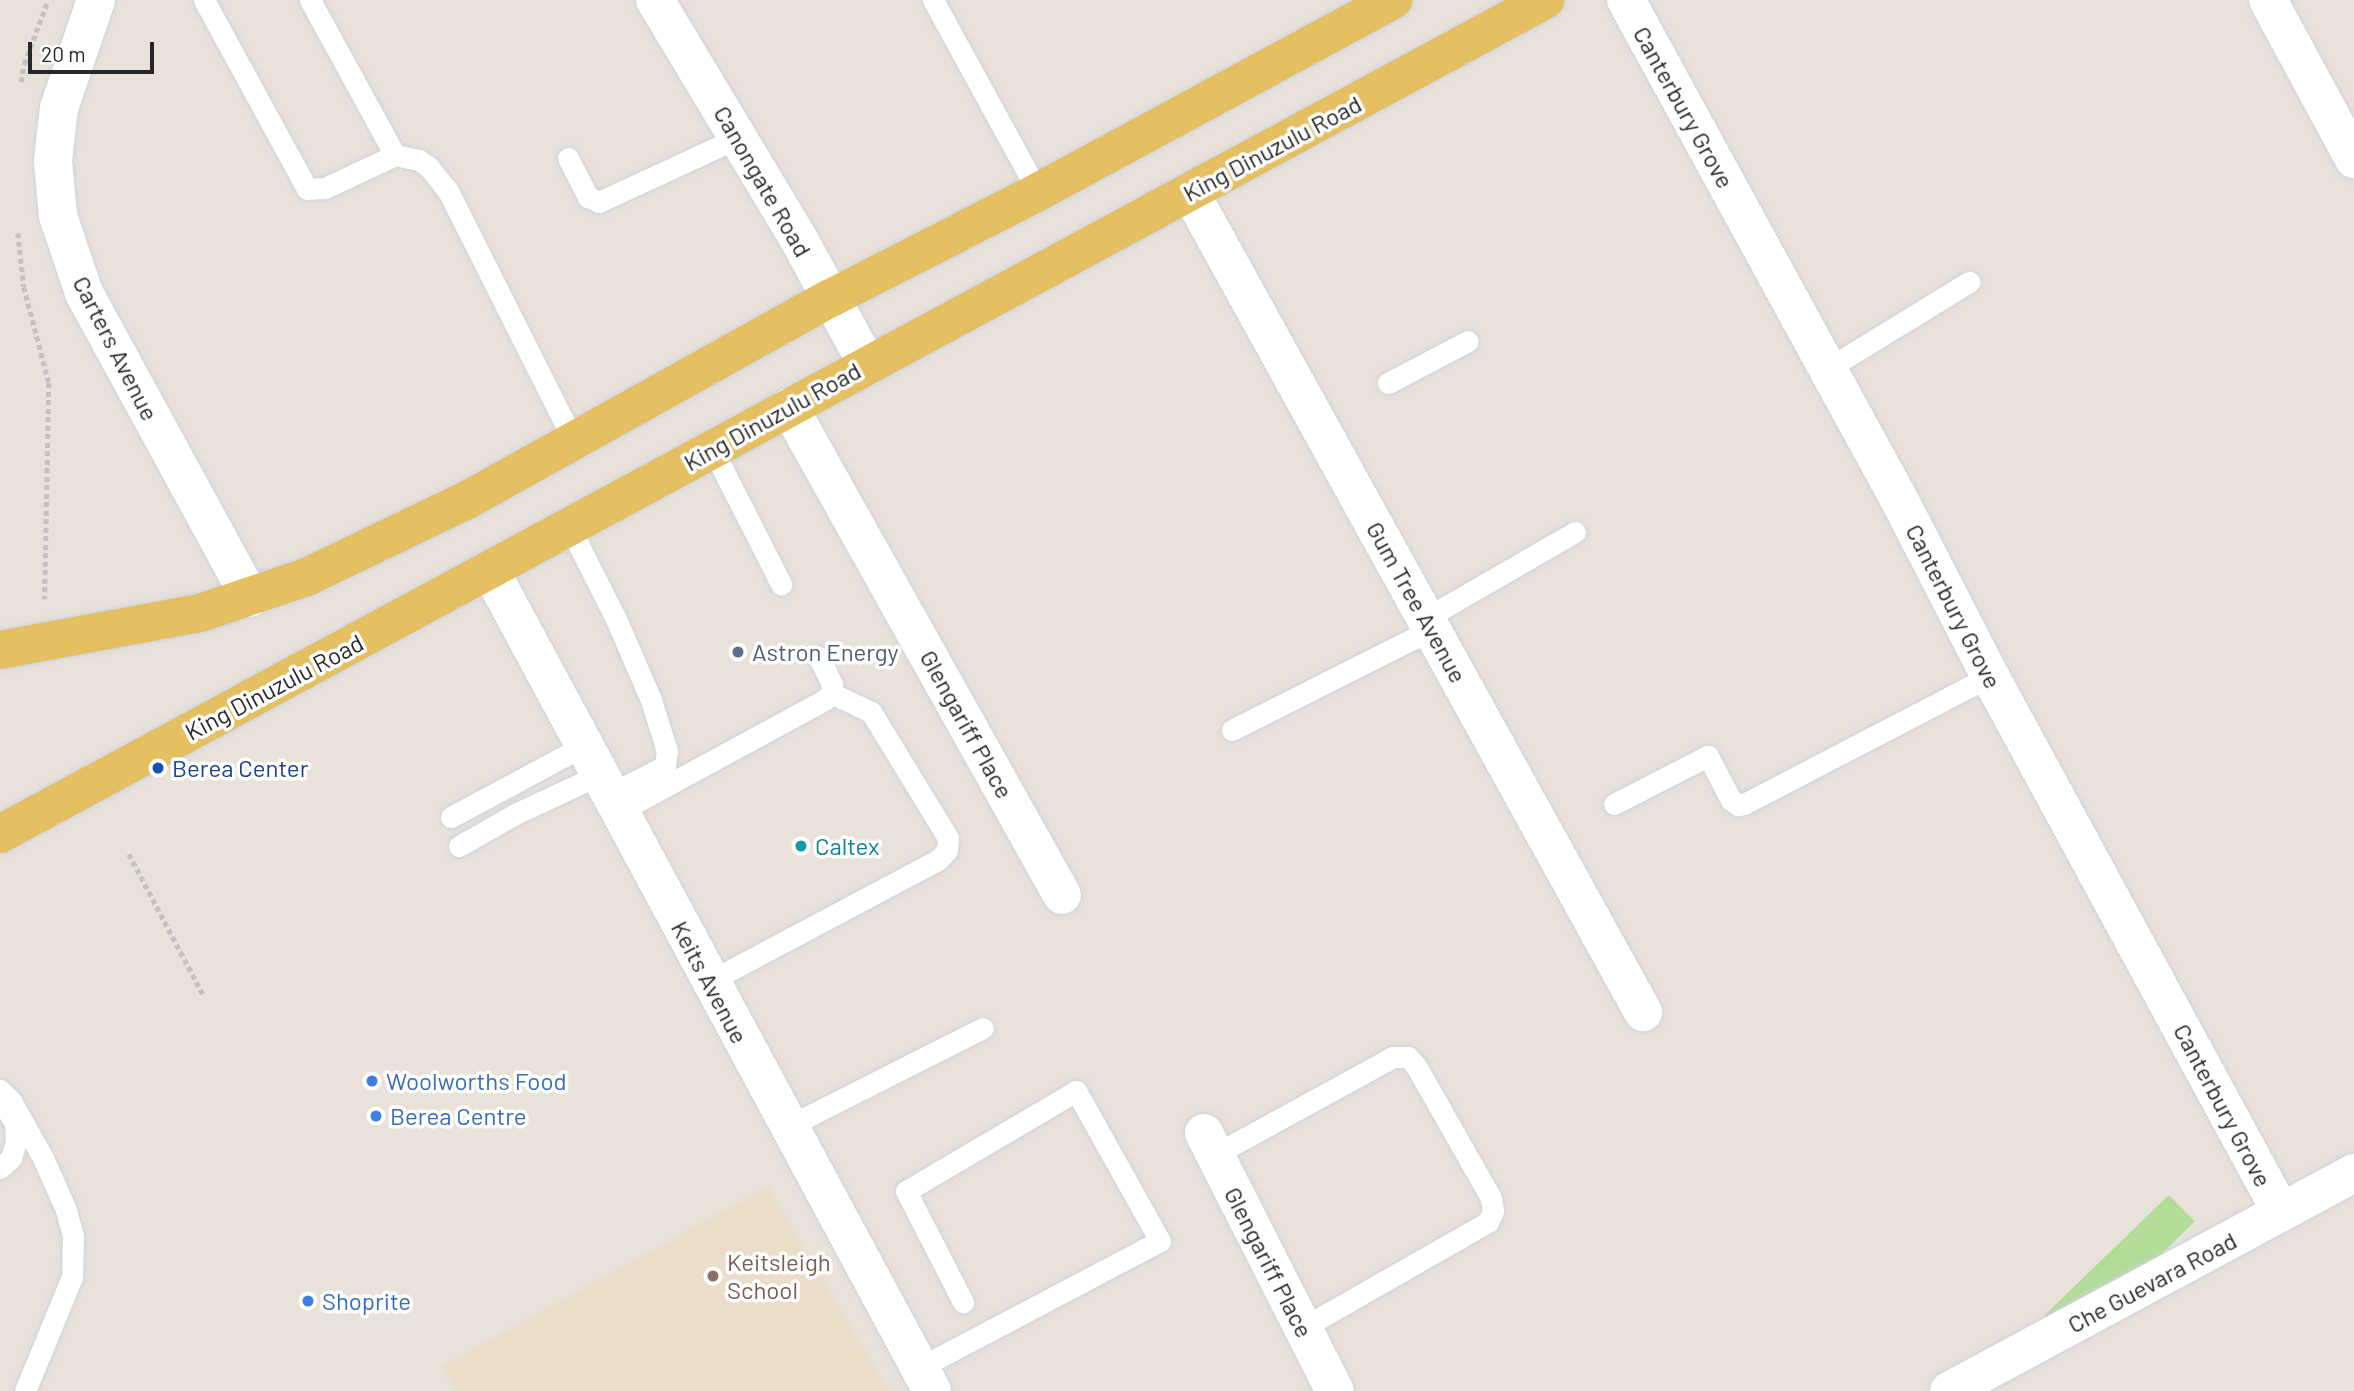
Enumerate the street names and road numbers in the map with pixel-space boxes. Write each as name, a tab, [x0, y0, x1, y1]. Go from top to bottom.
street label: Canterbury Grove	[1628, 21, 1740, 193]
street label: King Dinuzulu Road	[1178, 89, 1366, 207]
street label: Canongate Road	[708, 100, 818, 262]
street label: Carters Avenue	[67, 271, 165, 425]
street label: King Dinuzulu Road	[678, 355, 866, 477]
street label: Gum Tree Avenue	[1361, 516, 1473, 688]
street label: Canterbury Grove	[1900, 519, 2008, 693]
street label: King Dinuzulu Road	[180, 628, 368, 746]
street label: Glengariff Place	[914, 645, 1020, 803]
street label: Keits Avenue	[666, 916, 754, 1048]
street label: Canterbury Grove	[2168, 1019, 2278, 1191]
street label: Glengariff Place	[1219, 1182, 1319, 1342]
street label: Che Guevara Road	[2063, 1225, 2241, 1339]

